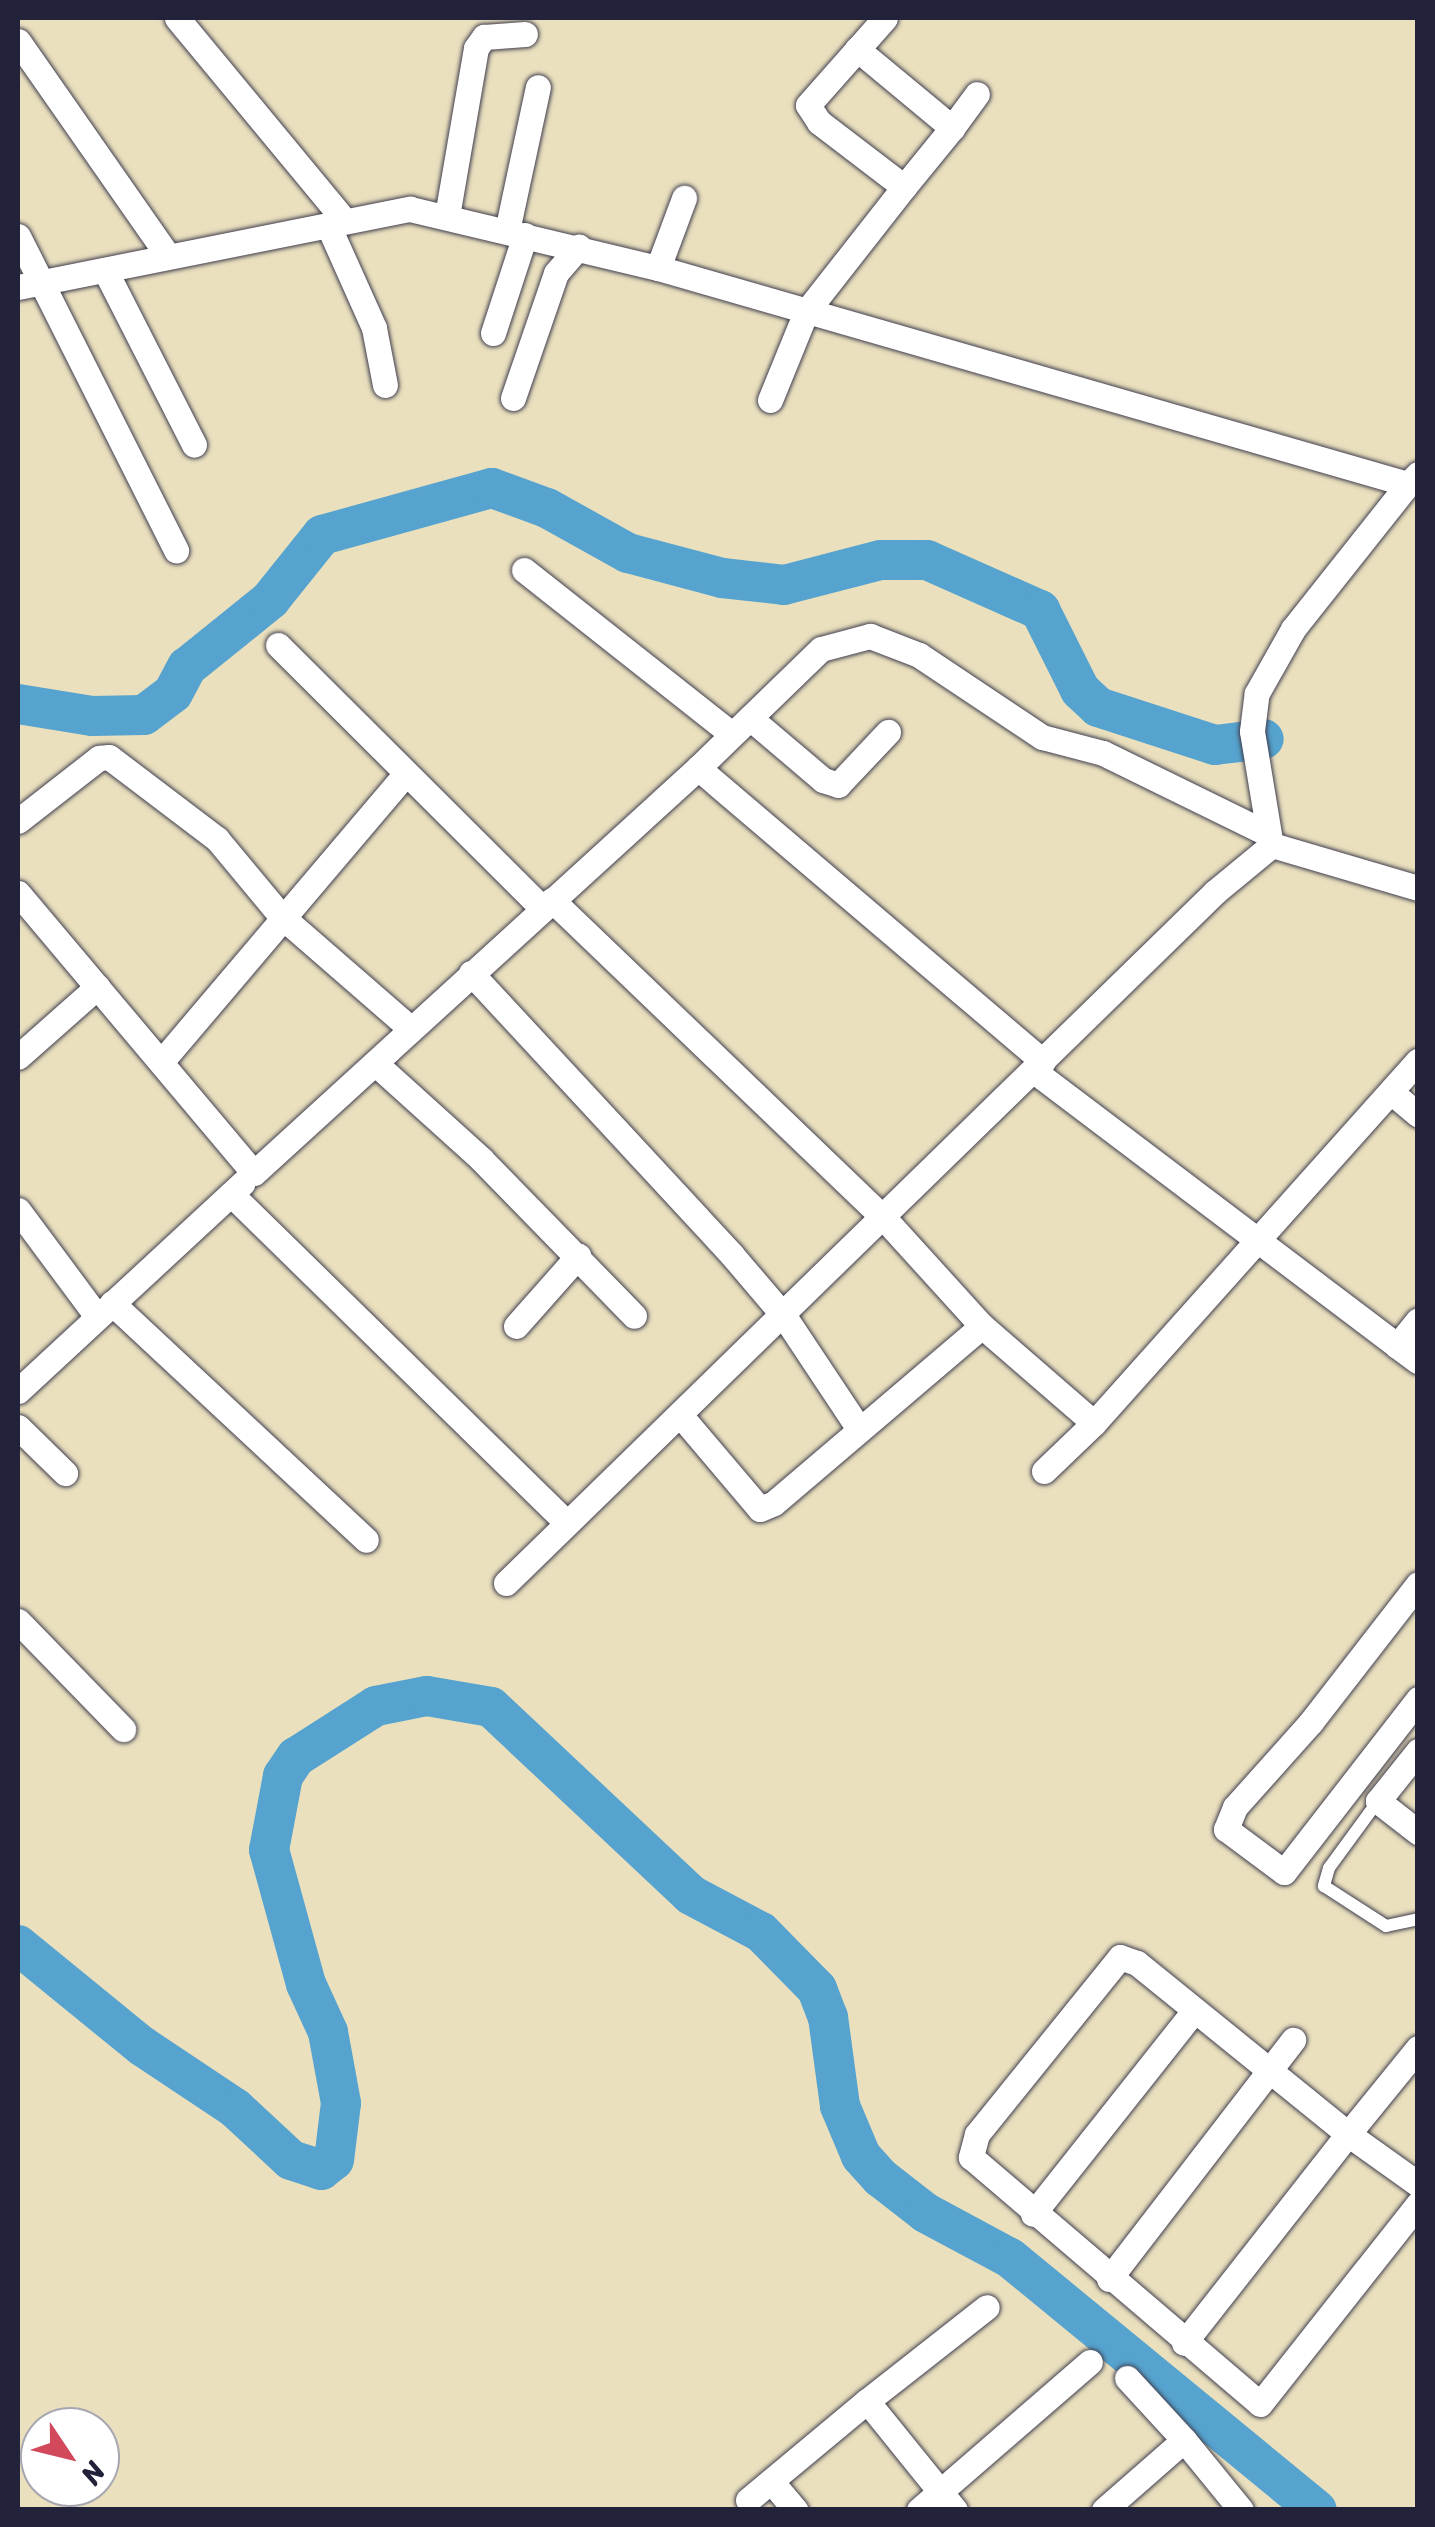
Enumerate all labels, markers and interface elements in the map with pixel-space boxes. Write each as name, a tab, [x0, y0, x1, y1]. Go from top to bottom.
north arrow	[20, 2407, 120, 2507]
text: N	[68, 2451, 119, 2495]

